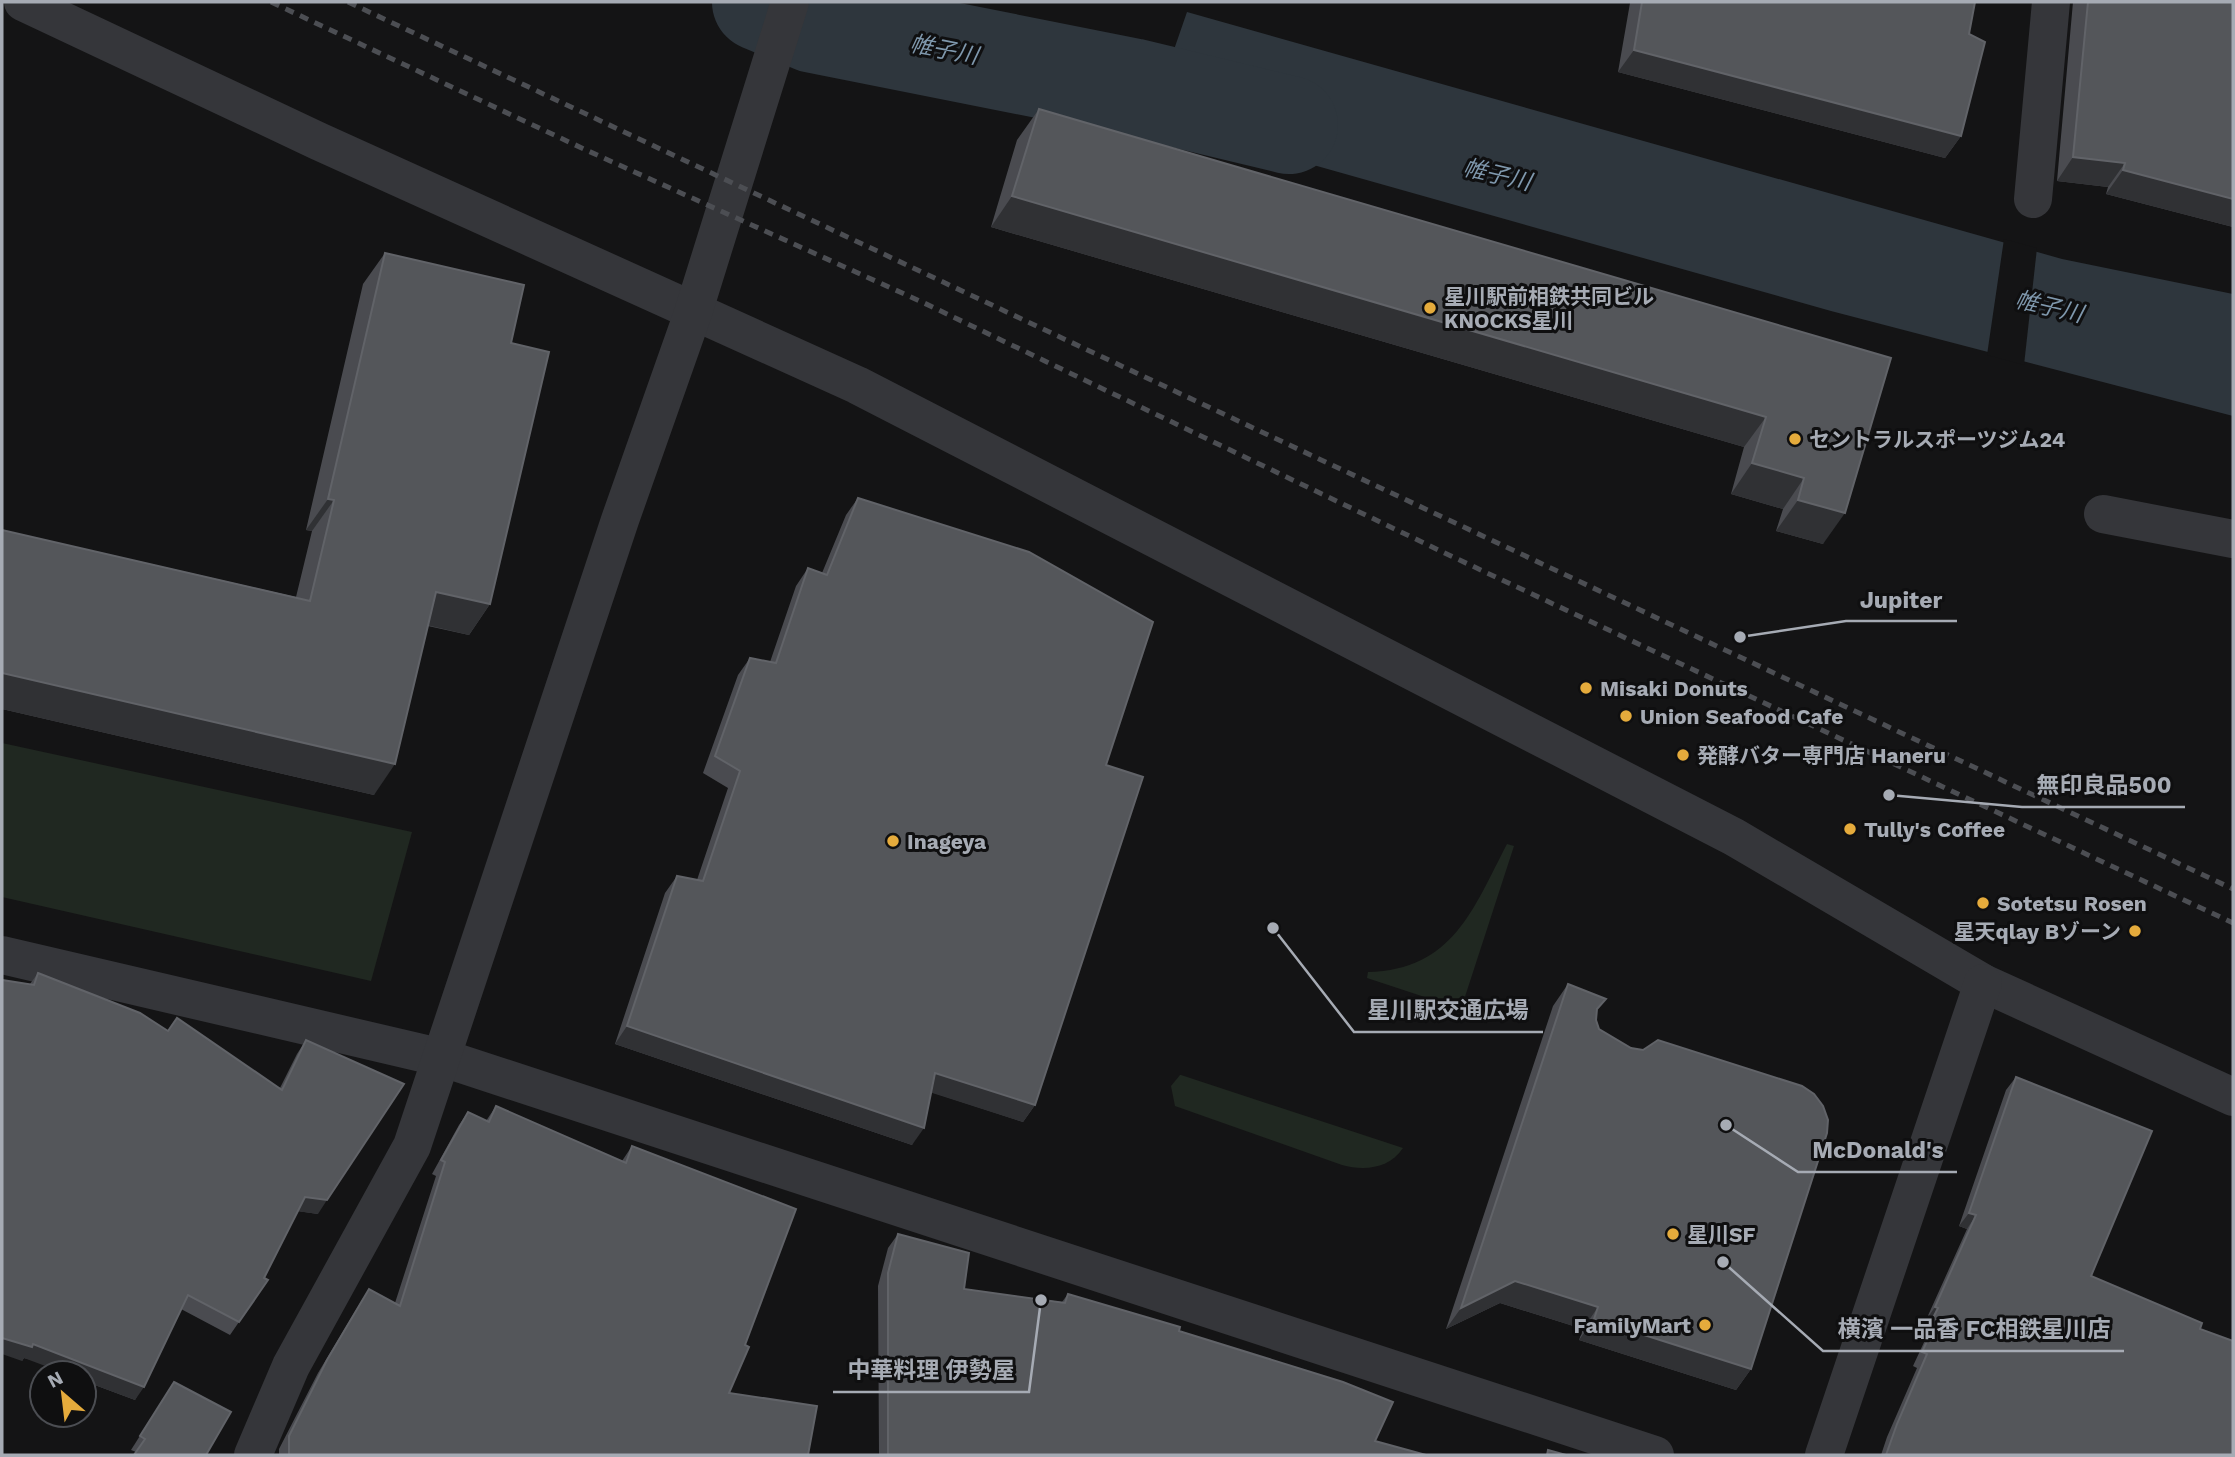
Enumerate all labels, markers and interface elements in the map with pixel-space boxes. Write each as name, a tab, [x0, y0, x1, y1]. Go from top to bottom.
water label: 帷子川	[908, 30, 983, 70]
water label: 帷子川	[1460, 154, 1537, 197]
place label: 星川駅前相鉄共同ビル KNOCKS星川	[1444, 284, 1654, 333]
water label: 帷子川	[2012, 286, 2089, 329]
marker: 星川駅前相鉄共同ビル KNOCKS星川	[1422, 300, 1438, 316]
place label: セントラルスポーツジム24	[1809, 427, 2065, 452]
marker: セントラルスポーツジム24	[1787, 431, 1803, 447]
callout: Jupiter	[1846, 577, 1957, 621]
text: Jupiter	[1860, 587, 1942, 614]
place label: Misaki Donuts	[1600, 676, 1748, 701]
marker: Misaki Donuts	[1578, 680, 1594, 696]
place label: Union Seafood Cafe	[1640, 704, 1844, 729]
marker: Union Seafood Cafe	[1618, 708, 1634, 724]
place label: 発酵バター専門店 Haneru	[1697, 743, 1946, 768]
marker: 発酵バター専門店 Haneru	[1675, 747, 1691, 763]
callout: 無印良品500	[2022, 763, 2185, 807]
text: 無印良品500	[2036, 772, 2172, 799]
place label: Tully's Coffee	[1864, 817, 2005, 842]
marker: Tully's Coffee	[1842, 821, 1858, 837]
place label: Inageya	[907, 829, 987, 854]
marker: Inageya	[885, 833, 901, 849]
place label: Sotetsu Rosen	[1997, 891, 2147, 916]
marker: Sotetsu Rosen	[1975, 895, 1991, 911]
place label: 星天qlay Bゾーン	[1954, 919, 2121, 944]
marker: 星天qlay Bゾーン	[2127, 923, 2143, 939]
callout: 星川駅交通広場	[1354, 988, 1543, 1032]
text: 星川駅交通広場	[1368, 997, 1529, 1024]
callout: McDonald's	[1798, 1128, 1957, 1172]
text: McDonald's	[1812, 1137, 1944, 1164]
place label: 星川SF	[1687, 1222, 1756, 1247]
marker: 星川SF	[1665, 1226, 1681, 1242]
callout: 横濱 一品香 FC相鉄星川店	[1823, 1307, 2124, 1351]
place label: FamilyMart	[1574, 1313, 1691, 1338]
text: 横濱 一品香 FC相鉄星川店	[1838, 1316, 2110, 1343]
marker: FamilyMart	[1697, 1317, 1713, 1333]
callout: 中華料理 伊勢屋	[833, 1348, 1029, 1392]
text: 中華料理 伊勢屋	[847, 1357, 1015, 1384]
north arrow	[28, 1359, 98, 1429]
text: N	[44, 1366, 67, 1393]

